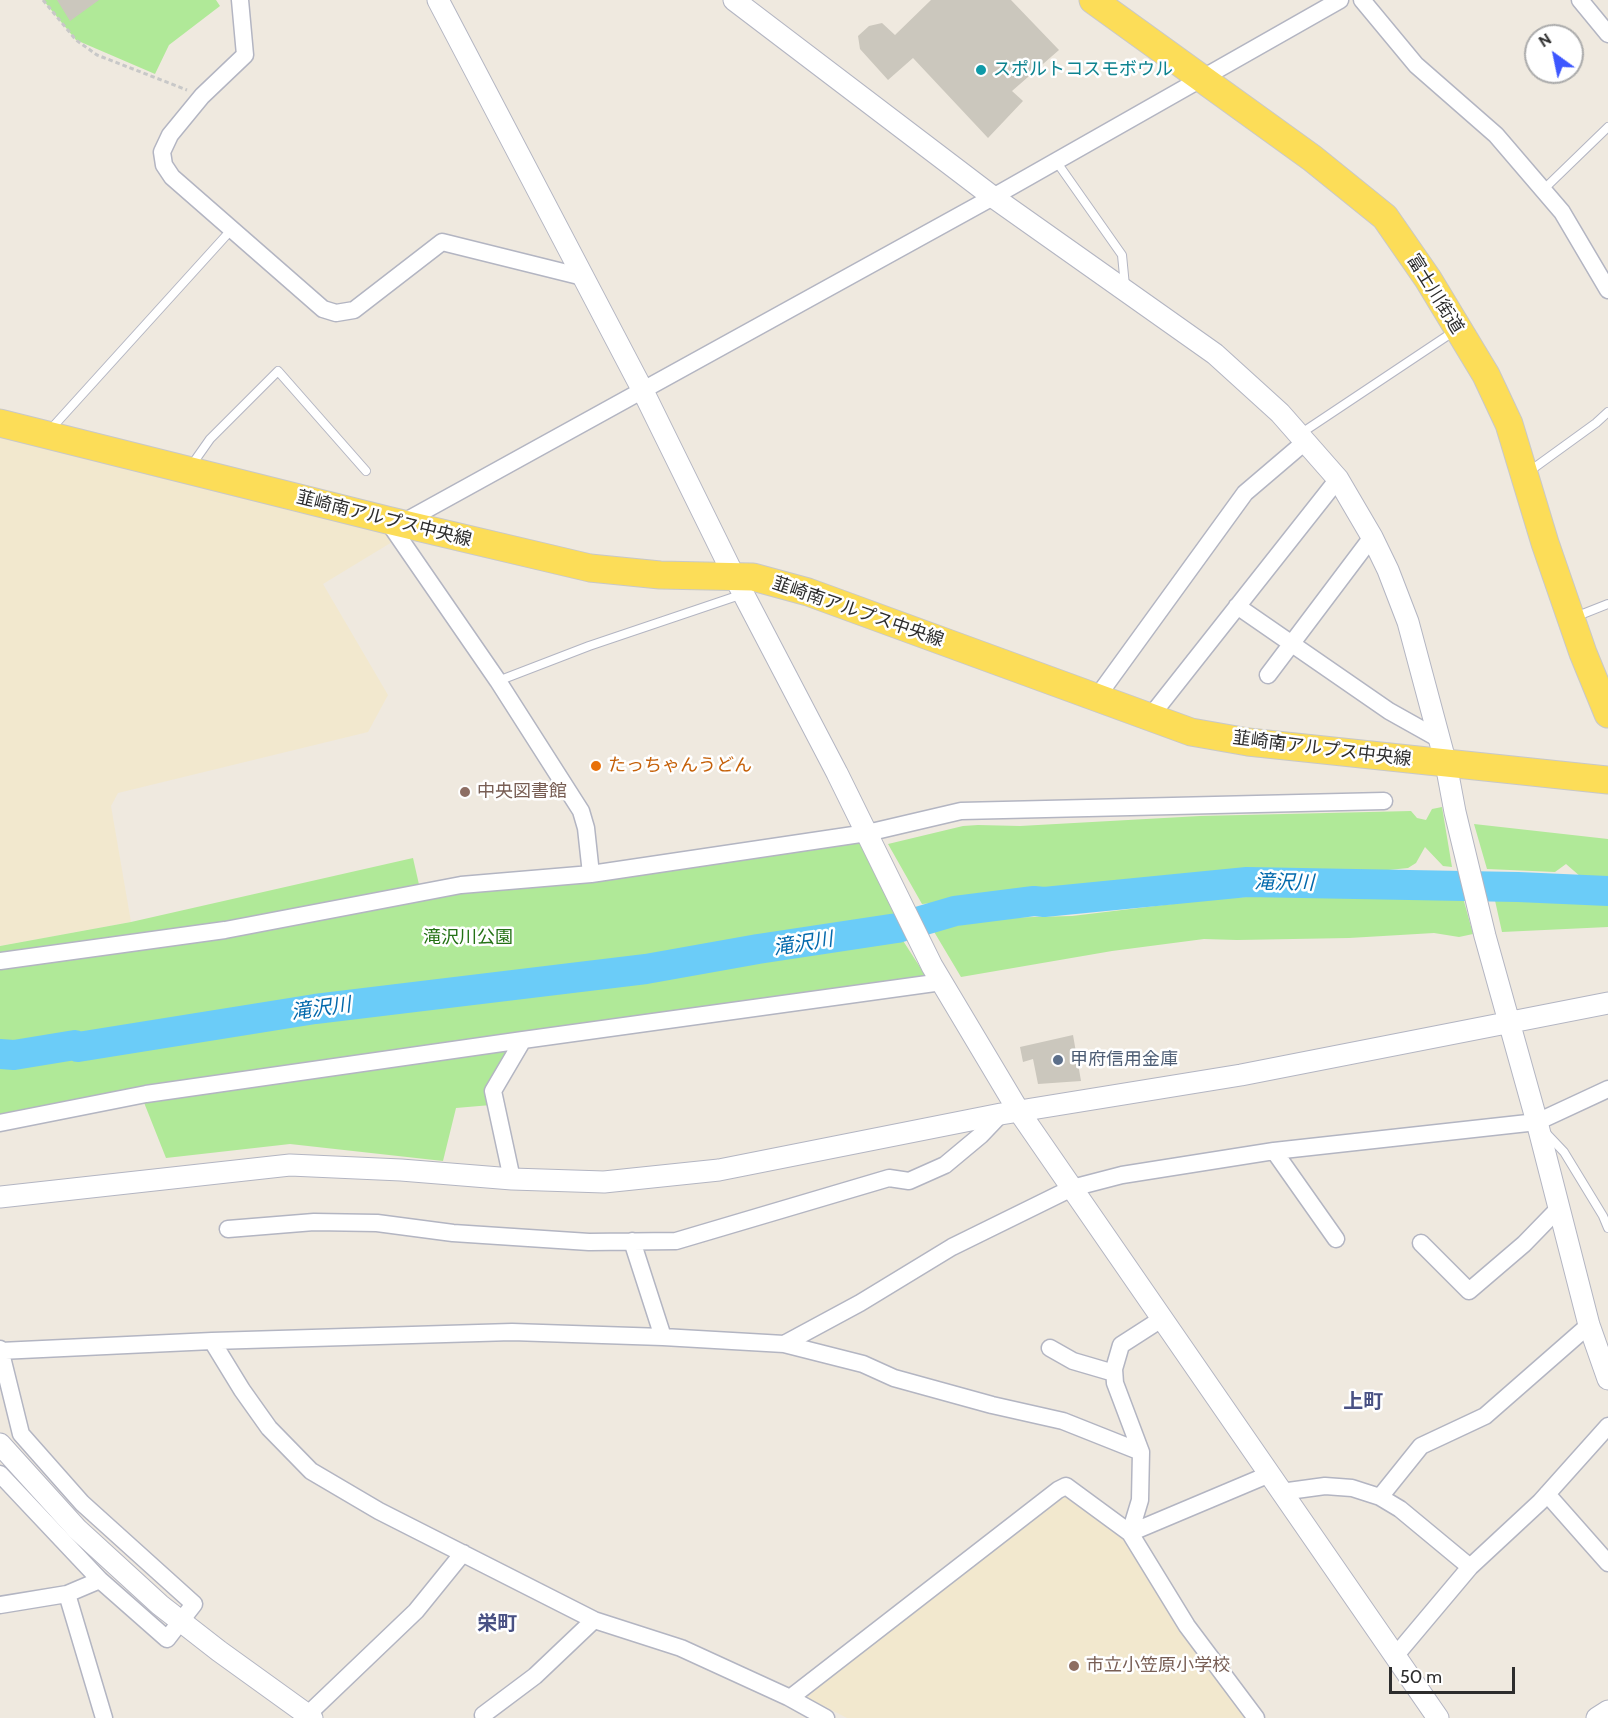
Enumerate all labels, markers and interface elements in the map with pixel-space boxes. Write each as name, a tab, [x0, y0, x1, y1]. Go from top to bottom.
north arrow	[1524, 24, 1584, 84]
text: N	[1535, 29, 1555, 51]
place label: スポルトコスモボウル	[993, 59, 1173, 81]
marker: スポルトコスモボウル	[974, 63, 988, 77]
street label: 富士川街道	[1402, 250, 1468, 338]
street label: 韮崎南アルプス中央線	[294, 487, 474, 551]
street label: 韮崎南アルプス中央線	[769, 572, 947, 652]
street label: 韮崎南アルプス中央線	[1231, 727, 1413, 771]
place label: たっちゃんうどん	[608, 755, 752, 777]
marker: たっちゃんうどん	[589, 759, 603, 773]
place label: 中央図書館	[477, 781, 567, 803]
marker: 中央図書館	[458, 785, 472, 799]
water label: 滝沢川	[1254, 870, 1314, 896]
park label: 滝沢川公園	[423, 927, 513, 949]
water label: 滝沢川	[771, 927, 835, 961]
water label: 滝沢川	[290, 993, 352, 1025]
place label: 甲府信用金庫	[1070, 1049, 1178, 1071]
marker: 甲府信用金庫	[1051, 1053, 1065, 1067]
district label: 上町	[1343, 1390, 1383, 1414]
district label: 栄町	[477, 1612, 517, 1636]
place label: 市立小笠原小学校	[1086, 1655, 1230, 1677]
scale bar	[1392, 1655, 1518, 1693]
marker: 市立小笠原小学校	[1067, 1659, 1081, 1673]
text: 50 m	[1400, 1666, 1442, 1688]

